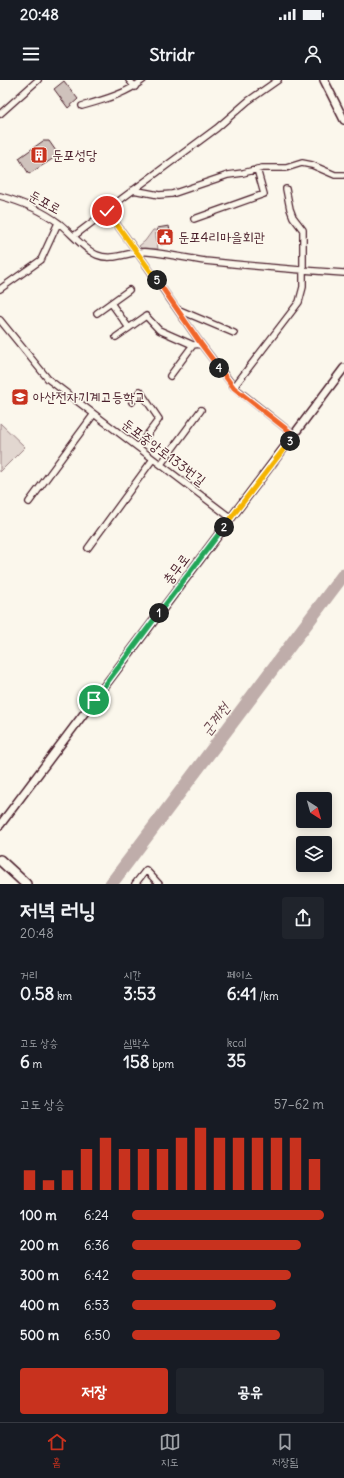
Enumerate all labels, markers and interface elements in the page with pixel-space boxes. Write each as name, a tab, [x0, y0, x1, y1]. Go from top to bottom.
text: 20:48	[20, 5, 59, 24]
icon: menu	[20, 43, 42, 65]
text: Stridr	[149, 43, 195, 66]
icon: person	[302, 43, 324, 65]
building icon: 둔포성당	[29, 145, 49, 165]
place label: 둔포성당	[52, 146, 98, 164]
street label: 둔포로	[26, 186, 64, 218]
pin	[90, 194, 124, 228]
icon: check	[96, 200, 118, 222]
public building icon: 둔포4리마을회관	[155, 227, 175, 247]
place label: 둔포4리마을회관	[178, 228, 265, 246]
pin: 5	[147, 270, 167, 290]
text: 5	[154, 273, 160, 287]
pin: 4	[209, 358, 229, 378]
text: 4	[216, 361, 222, 375]
school or university icon: 아산전자기계고등학교	[10, 387, 30, 407]
place label: 아산전자기계고등학교	[33, 388, 146, 406]
street label: 둔포중앙로133번길	[119, 415, 210, 490]
pin: 3	[280, 431, 300, 451]
text: 3	[287, 434, 293, 448]
pin: 2	[214, 517, 234, 537]
text: 2	[221, 520, 227, 534]
street label: 충무로	[159, 550, 193, 588]
pin: 1	[149, 603, 169, 623]
text: 1	[157, 606, 161, 620]
pin	[77, 683, 111, 717]
icon: arrive	[83, 689, 105, 711]
water label: 군계천	[197, 697, 235, 739]
north arrow	[296, 792, 332, 828]
map controls	[296, 792, 332, 872]
button: layers	[296, 836, 332, 872]
text: 저녁 러닝	[20, 896, 96, 924]
button: share	[282, 897, 324, 939]
text: 20:48	[20, 925, 54, 942]
text: 거리	[20, 968, 38, 982]
text: 시간	[123, 968, 141, 982]
text: 페이스	[227, 968, 253, 982]
text: 0.58	[20, 983, 54, 1005]
text: 3:53	[123, 983, 156, 1005]
text: 6:41	[227, 983, 257, 1005]
text: km	[54, 989, 72, 1003]
text: /km	[257, 989, 279, 1003]
text: 고도 상승	[20, 1036, 58, 1050]
text: 심박수	[123, 1036, 150, 1050]
text: kcal	[227, 1036, 246, 1050]
text: 35	[227, 1050, 246, 1072]
text: 6	[20, 1051, 30, 1073]
text: 158	[123, 1051, 150, 1073]
text: m	[30, 1057, 42, 1071]
text: bpm	[150, 1057, 174, 1071]
text: 고도 상승	[20, 1096, 65, 1113]
text: 57–62 m	[274, 1096, 324, 1113]
text: 100 m	[20, 1207, 57, 1224]
text: 6:24	[84, 1207, 109, 1224]
text: 200 m	[20, 1237, 59, 1254]
text: 6:36	[84, 1237, 109, 1254]
text: 300 m	[20, 1267, 59, 1284]
text: 6:42	[84, 1267, 109, 1284]
text: 400 m	[20, 1297, 59, 1314]
text: 6:53	[84, 1297, 109, 1314]
text: 500 m	[20, 1327, 59, 1344]
text: 6:50	[84, 1327, 110, 1344]
button: 저장	[20, 1368, 168, 1414]
button: 공유	[176, 1368, 324, 1414]
tab: 홈	[46, 1431, 68, 1470]
tab: 지도	[159, 1431, 181, 1470]
tab: 저장됨	[272, 1431, 298, 1470]

